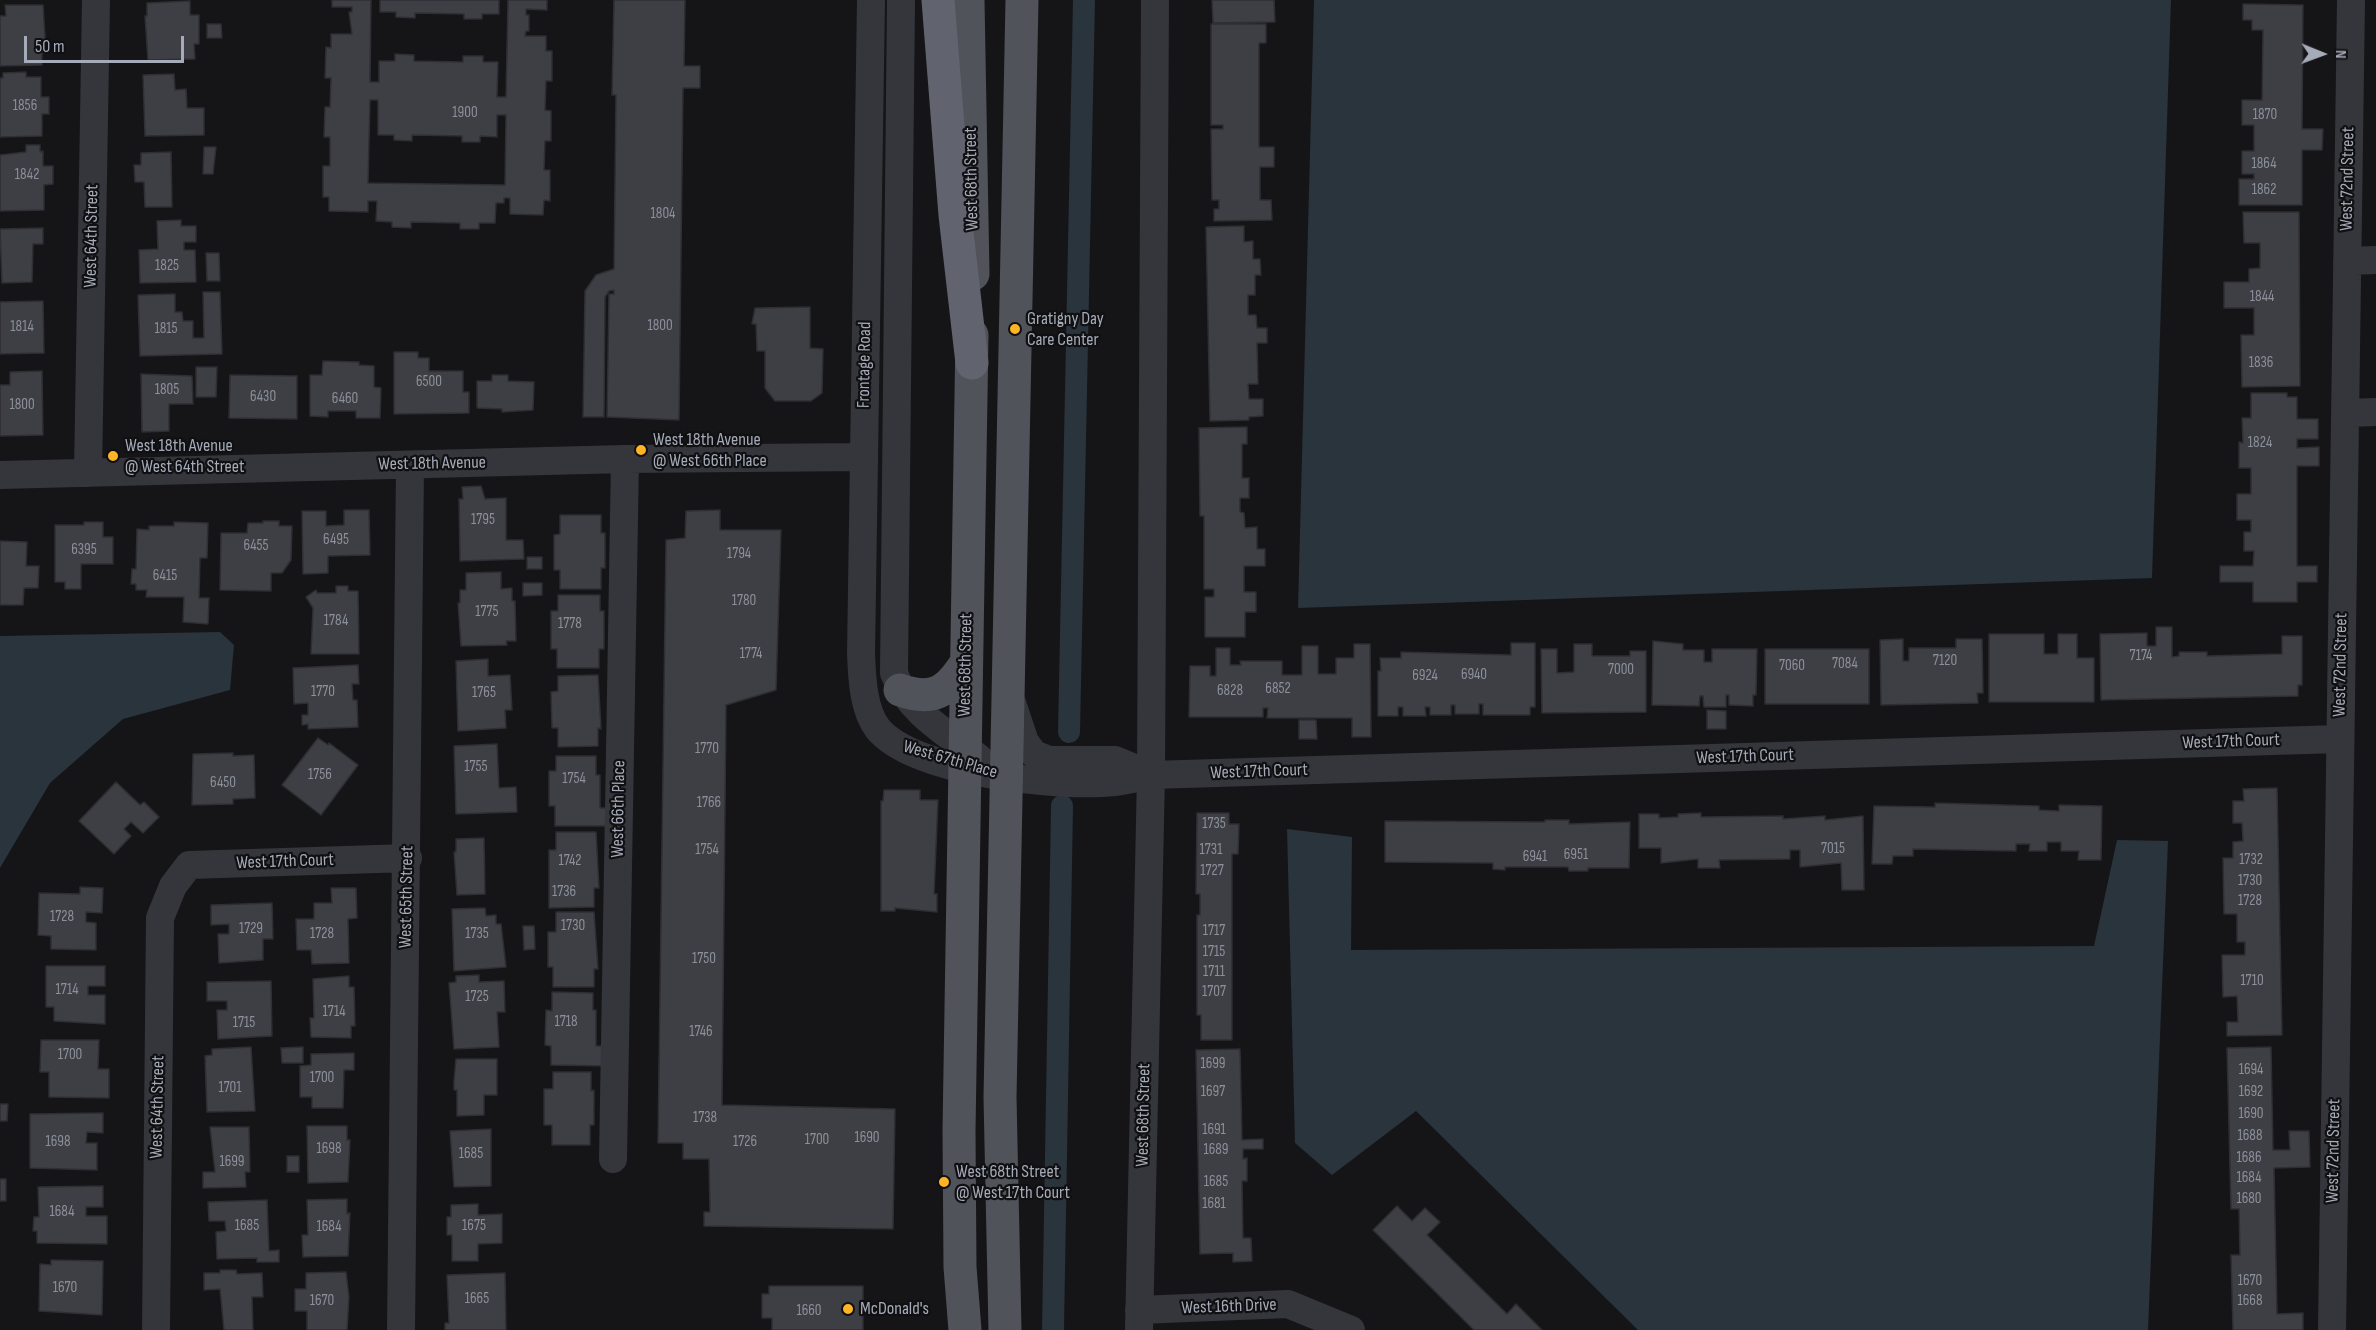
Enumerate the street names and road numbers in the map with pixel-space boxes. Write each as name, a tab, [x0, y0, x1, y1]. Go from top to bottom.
street label: West 68th Street	[960, 127, 984, 231]
street label: West 72nd Street	[2336, 127, 2360, 231]
street label: West 64th Street	[80, 184, 104, 288]
street label: Frontage Road	[853, 322, 877, 408]
street label: West 18th Avenue	[378, 452, 486, 476]
street label: West 68th Street	[954, 613, 978, 717]
street label: West 72nd Street	[2329, 613, 2353, 717]
street label: West 17th Court	[2182, 730, 2280, 754]
street label: West 67th Place	[900, 736, 1000, 784]
street label: West 17th Court	[1696, 745, 1794, 769]
street label: West 66th Place	[607, 760, 631, 858]
street label: West 17th Court	[1210, 760, 1308, 784]
street label: West 65th Street	[395, 846, 419, 948]
street label: West 17th Court	[236, 850, 334, 874]
street label: West 64th Street	[146, 1055, 170, 1159]
street label: West 68th Street	[1132, 1063, 1156, 1167]
street label: West 72nd Street	[2322, 1099, 2346, 1203]
street label: West 16th Drive	[1181, 1295, 1277, 1319]

